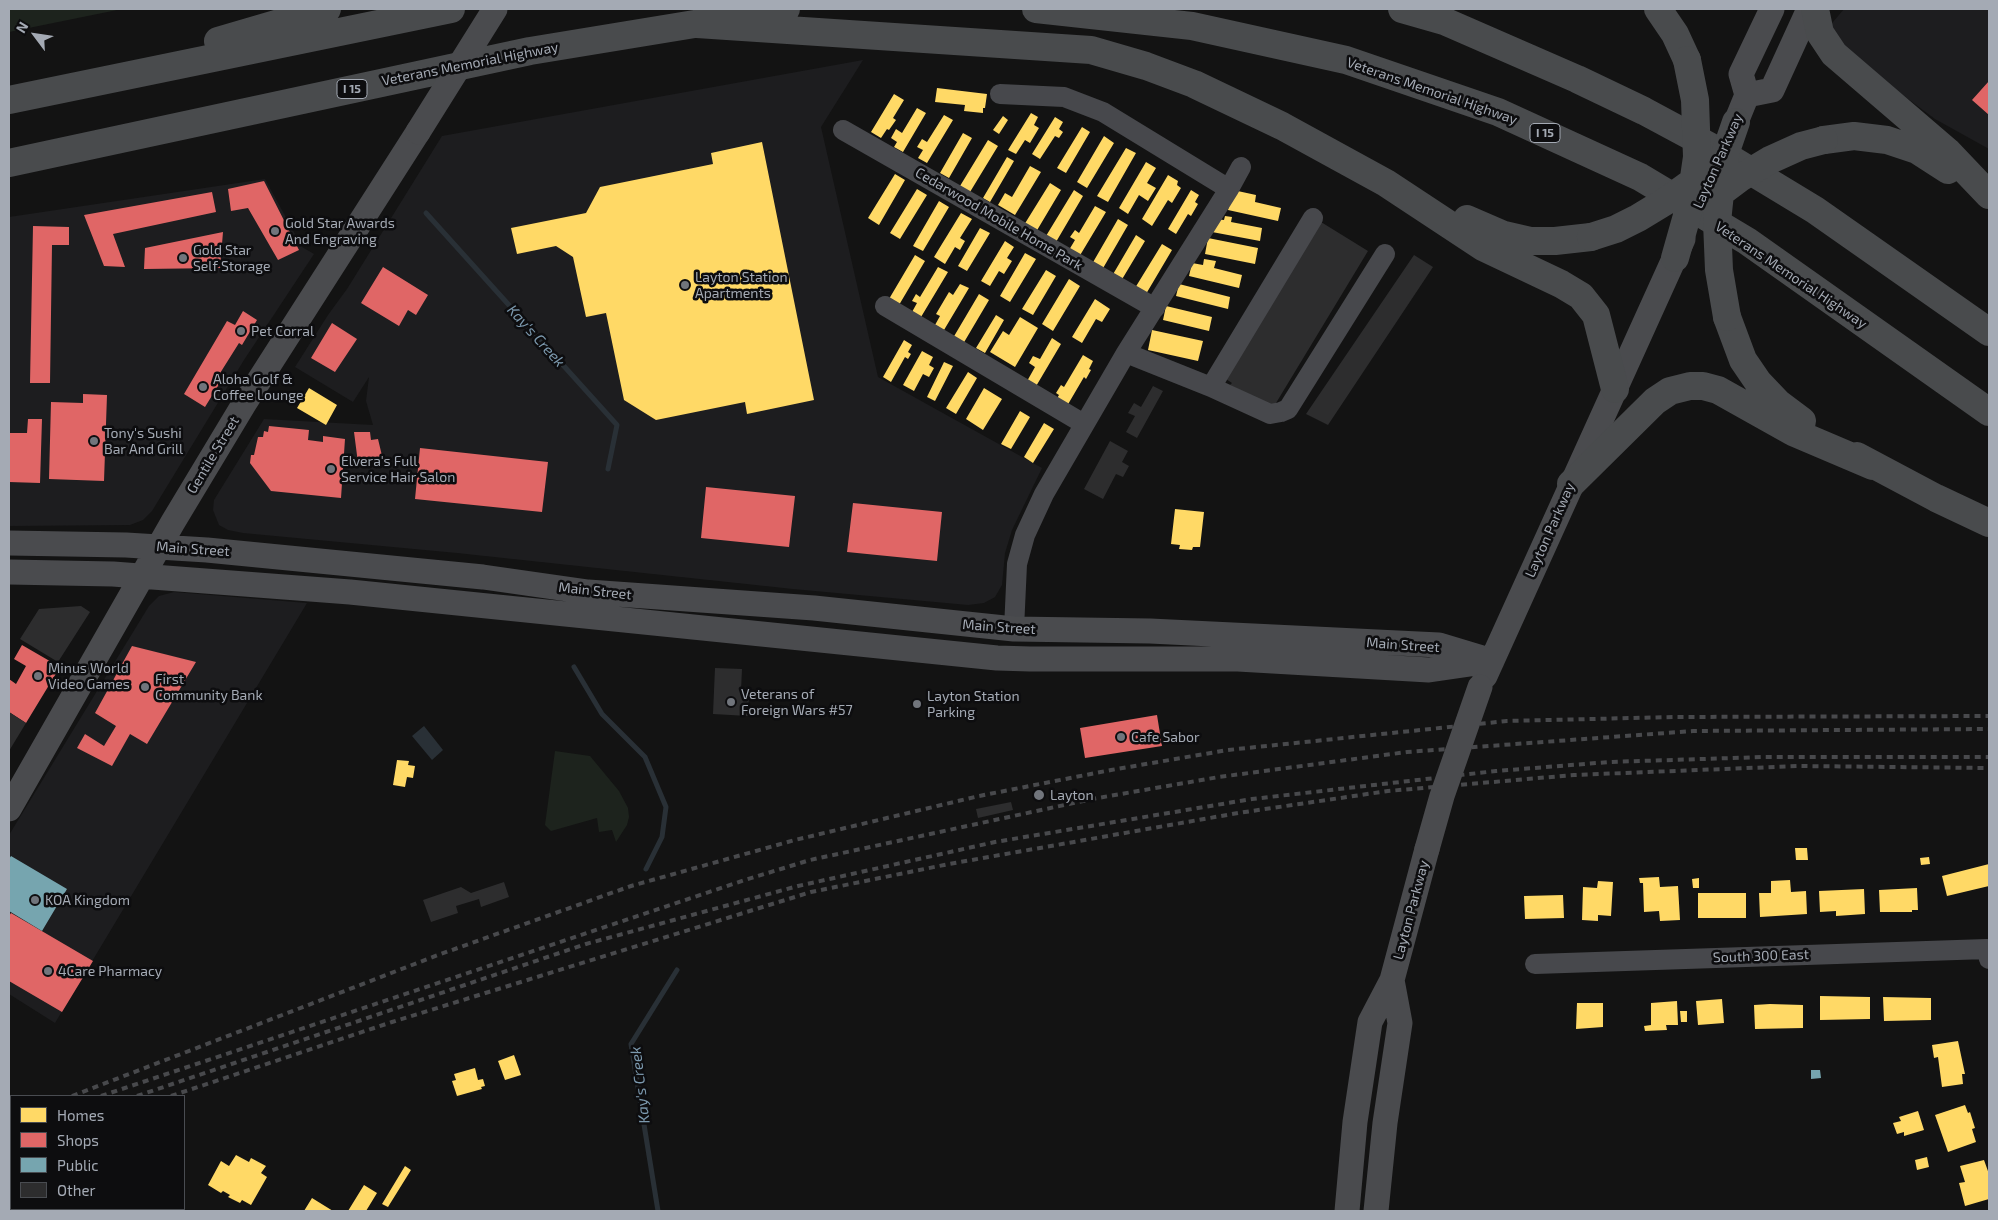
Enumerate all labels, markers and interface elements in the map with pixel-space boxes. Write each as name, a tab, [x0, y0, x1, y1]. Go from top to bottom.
north arrow	[10, 10, 60, 60]
text: N	[12, 18, 32, 36]
street label: Veterans Memorial Highway	[380, 39, 560, 89]
street label: Veterans Memorial Highway	[1344, 54, 1520, 128]
road number: I 15	[337, 80, 367, 98]
street label: Layton Parkway	[1690, 111, 1746, 211]
road number: I 15	[1530, 124, 1560, 142]
street label: Cedarwood Mobile Home Park	[912, 164, 1086, 274]
place label: Gold Star Awards And Engraving	[285, 215, 395, 248]
street label: Veterans Memorial Highway	[1712, 218, 1870, 332]
marker: Gold Star Awards And Engraving	[269, 225, 281, 237]
place label: Gold Star Self Storage	[193, 242, 271, 274]
marker: Gold Star Self Storage	[177, 252, 189, 264]
place label: Layton Station Apartments	[695, 269, 788, 302]
marker: Layton Station Apartments	[679, 279, 691, 291]
water label: Kay's Creek	[503, 301, 569, 371]
place label: Pet Corral	[251, 323, 314, 339]
marker: Pet Corral	[235, 325, 247, 337]
place label: Aloha Golf & Coffee Lounge	[213, 371, 303, 404]
marker: Aloha Golf & Coffee Lounge	[197, 381, 209, 393]
street label: Gentile Street	[183, 413, 243, 497]
place label: Tony's Sushi Bar And Grill	[104, 425, 183, 458]
marker: Tony's Sushi Bar And Grill	[88, 435, 100, 447]
place label: Elvera's Full Service Hair Salon	[341, 453, 455, 486]
marker: Elvera's Full Service Hair Salon	[325, 463, 337, 475]
street label: Layton Parkway	[1522, 480, 1578, 580]
street label: Main Street	[156, 538, 230, 560]
street label: Main Street	[558, 579, 632, 603]
street label: Main Street	[962, 616, 1036, 638]
street label: Main Street	[1366, 634, 1440, 656]
place label: Minus World Video Games	[48, 660, 130, 692]
marker: Minus World Video Games	[32, 670, 44, 682]
place label: First Community Bank	[155, 671, 263, 704]
marker: First Community Bank	[139, 681, 151, 693]
place label: Veterans of Foreign Wars #57	[741, 686, 853, 719]
place label: Layton Station Parking	[927, 688, 1020, 720]
marker: Veterans of Foreign Wars #57	[725, 696, 737, 708]
marker: Layton Station Parking	[911, 698, 923, 710]
place label: Cafe Sabor	[1131, 729, 1200, 745]
marker: Cafe Sabor	[1115, 731, 1127, 743]
place label: Layton	[1050, 787, 1094, 803]
marker: Layton	[1032, 788, 1046, 802]
street label: Layton Parkway	[1390, 859, 1432, 961]
place label: KOA Kingdom	[45, 892, 130, 908]
marker: KOA Kingdom	[29, 894, 41, 906]
street label: South 300 East	[1713, 946, 1809, 966]
place label: 4Care Pharmacy	[58, 963, 162, 979]
marker: 4Care Pharmacy	[42, 965, 54, 977]
water label: Kay's Creek	[626, 1045, 654, 1125]
legend	[10, 1095, 185, 1210]
text: Homes	[57, 1106, 104, 1124]
text: Shops	[57, 1131, 99, 1149]
text: Public	[57, 1156, 98, 1174]
text: Other	[57, 1181, 96, 1199]

